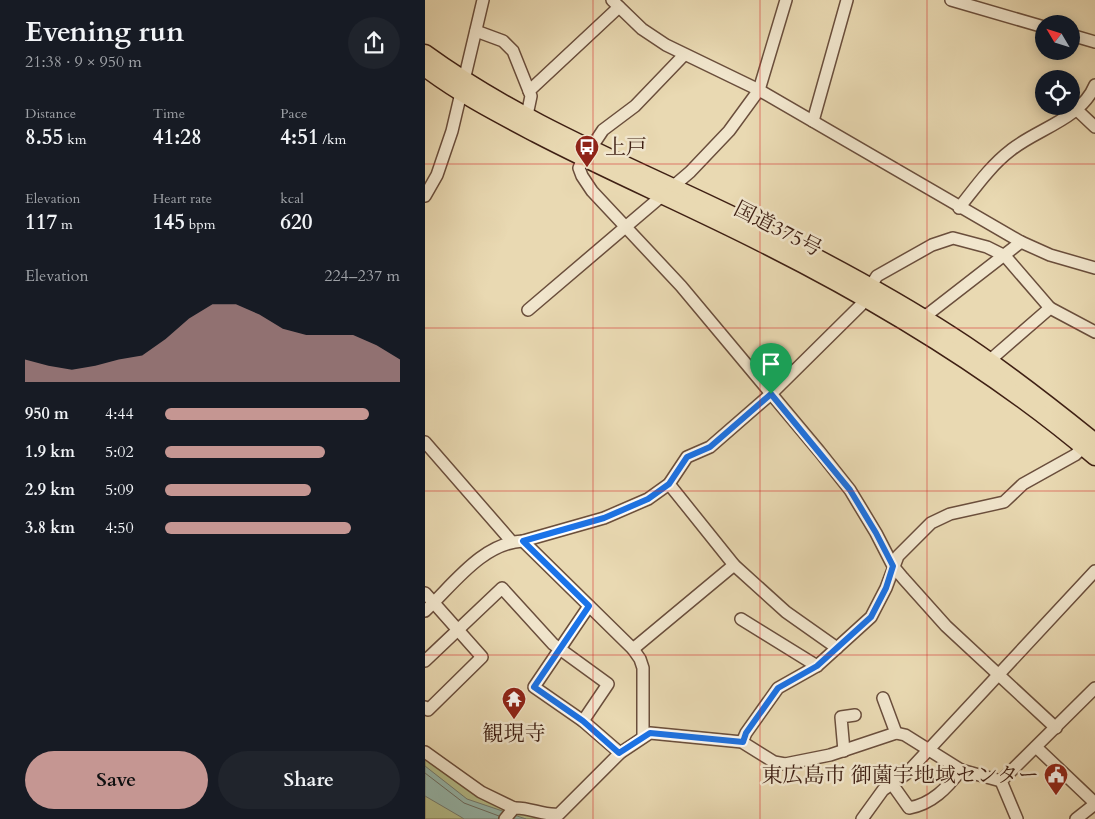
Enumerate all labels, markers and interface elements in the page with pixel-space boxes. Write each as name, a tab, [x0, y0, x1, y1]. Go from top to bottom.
text: Evening run	[25, 13, 184, 51]
north arrow	[1035, 15, 1080, 60]
map controls	[1035, 15, 1080, 115]
button: share	[348, 17, 400, 69]
text: 21:38 · 9 × 950 m	[25, 51, 142, 73]
button: locate	[1035, 70, 1080, 115]
text: Distance	[25, 104, 76, 123]
text: Time	[153, 104, 185, 123]
text: Pace	[280, 104, 307, 123]
text: 8.55	[25, 123, 63, 152]
text: 41:28	[153, 123, 202, 152]
text: 4:51	[280, 123, 319, 152]
text: km	[63, 130, 86, 149]
text: /km	[319, 130, 346, 149]
place label: 上戸	[605, 133, 647, 162]
bus stop icon: 上戸	[574, 134, 600, 168]
text: Elevation	[25, 189, 81, 208]
text: Heart rate	[153, 189, 212, 208]
text: kcal	[280, 189, 304, 208]
street label: 国道375号	[729, 194, 827, 264]
text: 117	[25, 208, 57, 237]
text: 145	[153, 208, 185, 237]
text: 620	[280, 208, 313, 237]
text: m	[57, 215, 73, 234]
text: bpm	[185, 215, 216, 234]
text: Elevation	[25, 265, 89, 287]
text: 224–237 m	[324, 265, 400, 287]
pin	[750, 343, 792, 394]
icon: arrive	[757, 350, 785, 378]
text: 950 m	[25, 403, 69, 425]
text: 4:44	[105, 403, 134, 425]
text: 1.9 km	[25, 441, 75, 463]
text: 5:02	[105, 441, 134, 463]
text: 2.9 km	[25, 479, 75, 501]
text: 5:09	[105, 479, 134, 501]
text: 3.8 km	[25, 517, 75, 539]
text: 4:50	[105, 517, 134, 539]
temple icon: 観現寺	[501, 686, 527, 720]
place label: 観現寺	[483, 719, 546, 748]
button: Save	[25, 751, 208, 809]
button: Share	[218, 751, 400, 809]
place label: 東広島市 御薗宇地域センター	[761, 761, 1039, 790]
public building icon: 東広島市 御薗宇地域センター	[1043, 762, 1069, 796]

